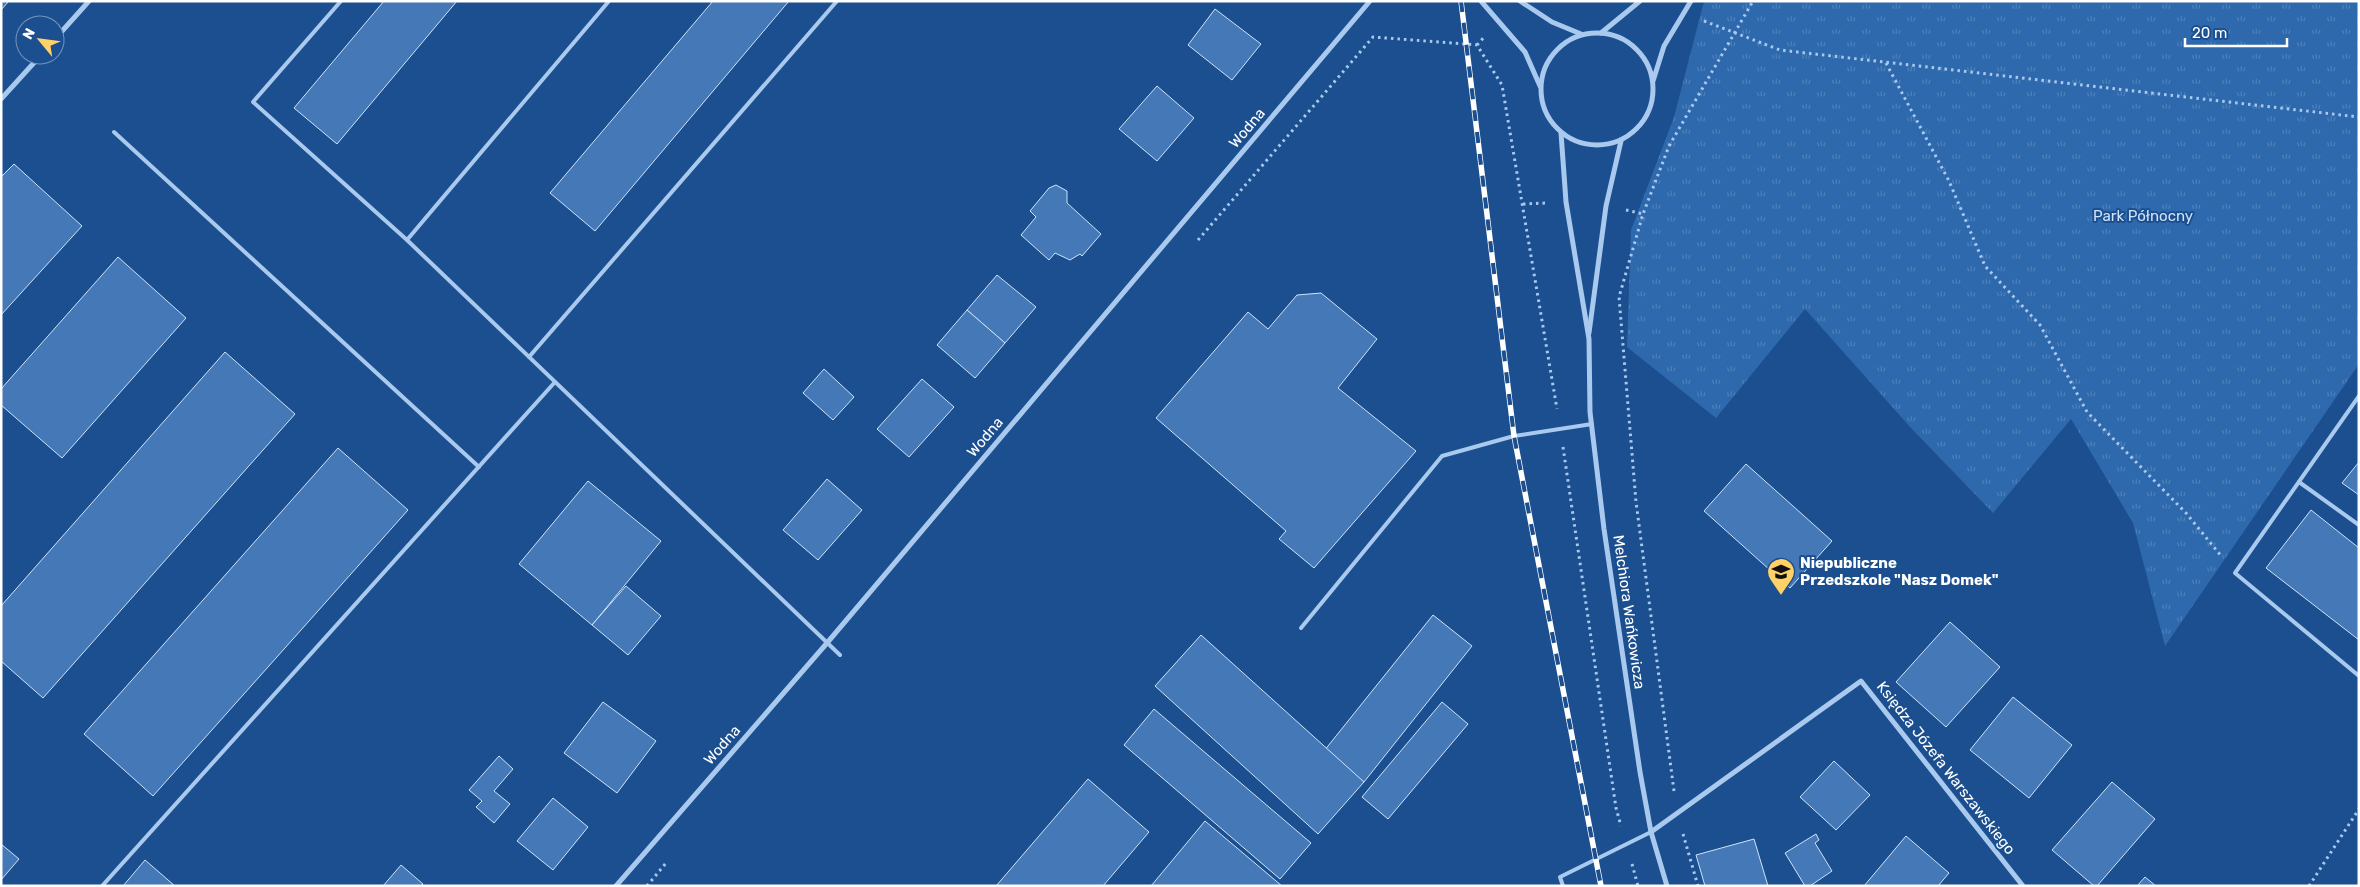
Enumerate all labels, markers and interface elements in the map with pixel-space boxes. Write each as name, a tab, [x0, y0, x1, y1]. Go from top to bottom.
north arrow	[15, 15, 65, 65]
scale bar	[2185, 15, 2288, 47]
text: 20 m	[2192, 24, 2227, 42]
text: N	[19, 25, 39, 42]
street label: Wodna	[1225, 104, 1269, 152]
park label: Park Północny	[2093, 207, 2193, 225]
street label: Wodna	[963, 413, 1007, 461]
street label: Melchiora Wańkowicza	[1609, 534, 1649, 690]
place label: Niepubliczne Przedszkole "Nasz Domek"	[1800, 554, 1999, 589]
school or university icon: Niepubliczne Przedszkole "Nasz Domek"	[1766, 557, 1796, 596]
street label: Księdza Józefa Warszawskiego	[1873, 678, 2019, 858]
street label: Wodna	[700, 722, 744, 768]

